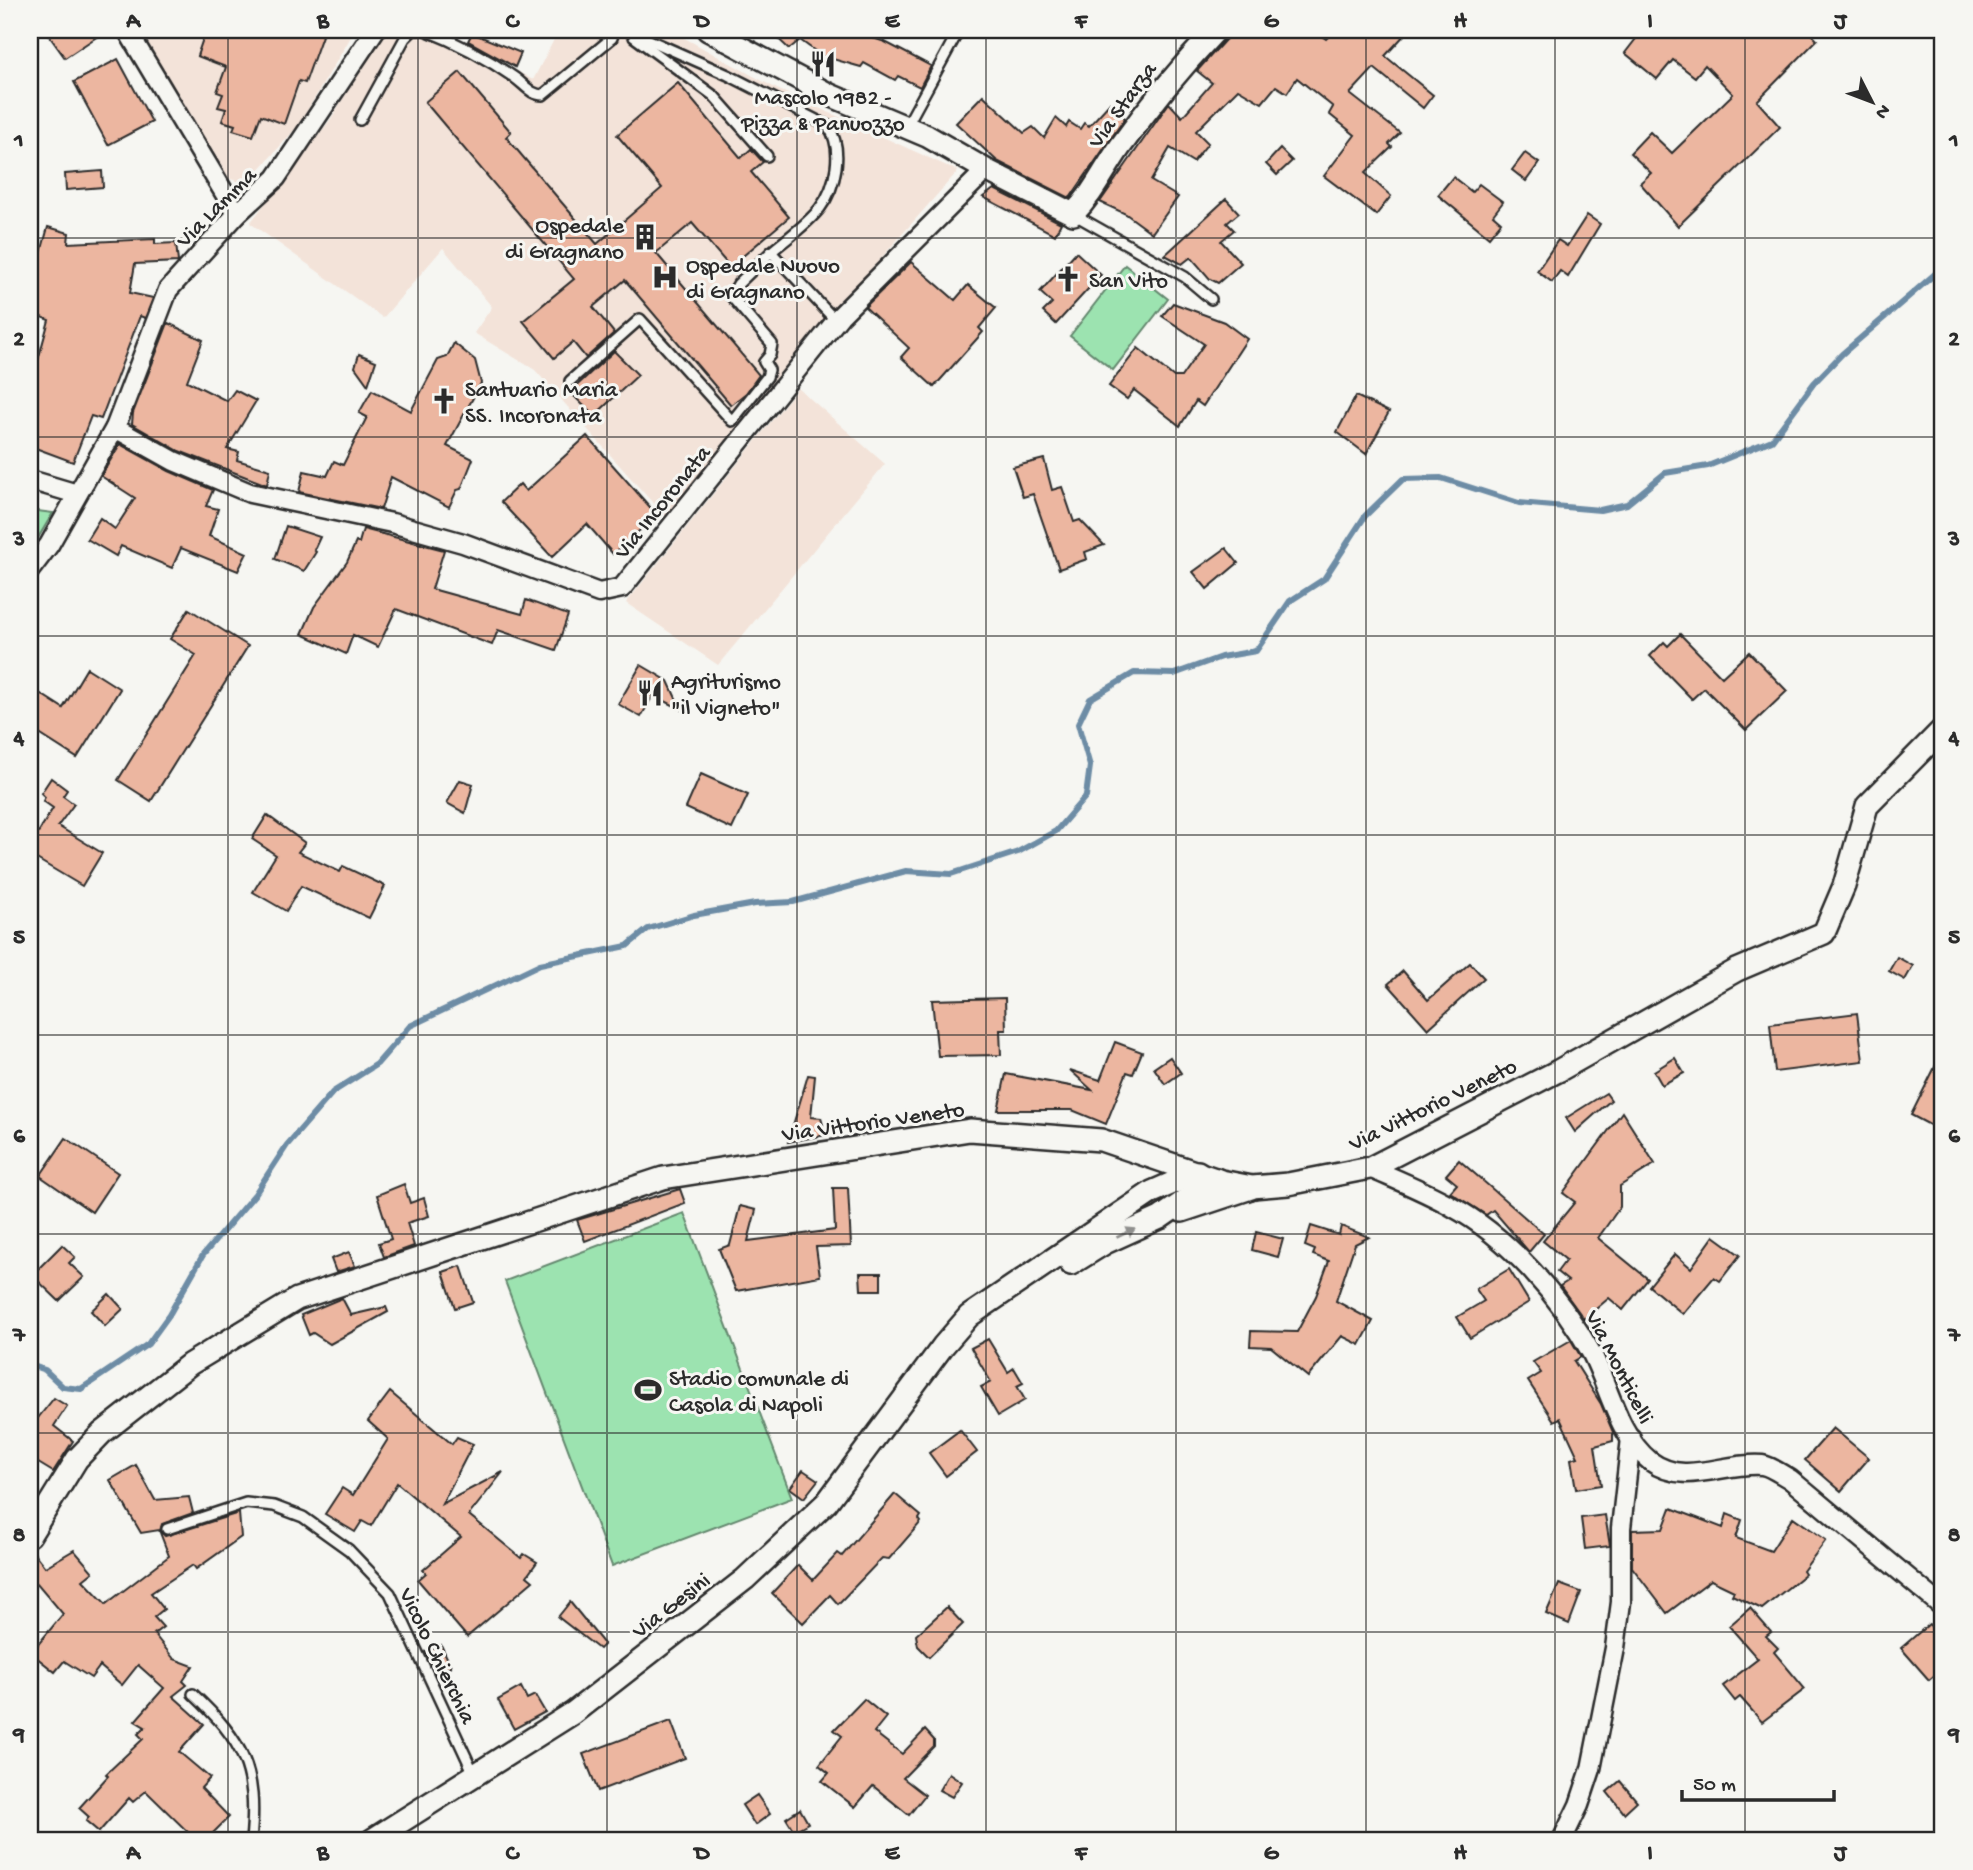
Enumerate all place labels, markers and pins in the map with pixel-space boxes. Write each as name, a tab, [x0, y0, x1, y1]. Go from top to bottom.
restaurant icon: Mascolo 1982 - Pizza & Panuozzo	[808, 49, 838, 79]
place label: Mascolo 1982 - Pizza & Panuozzo	[740, 86, 905, 139]
place label: Ospedale di Gragnano	[505, 214, 625, 267]
building icon: Ospedale di Gragnano	[630, 222, 660, 252]
place label: Ospedale Nuovo di Gragnano	[686, 254, 840, 307]
hospital icon: Ospedale Nuovo di Gragnano	[650, 262, 680, 292]
church icon: San Vito	[1053, 264, 1083, 294]
place label: San Vito	[1089, 269, 1168, 296]
place label: Santuario Maria SS. Incoronata	[465, 378, 619, 431]
church icon: Santuario Maria SS. Incoronata	[429, 386, 459, 416]
place label: Agriturismo "il Vigneto"	[671, 670, 781, 723]
restaurant icon: Agriturismo "il Vigneto"	[635, 678, 665, 708]
place label: Stadio comunale di Casola di Napoli	[669, 1367, 849, 1420]
sports icon: Stadio comunale di Casola di Napoli	[633, 1375, 663, 1405]

